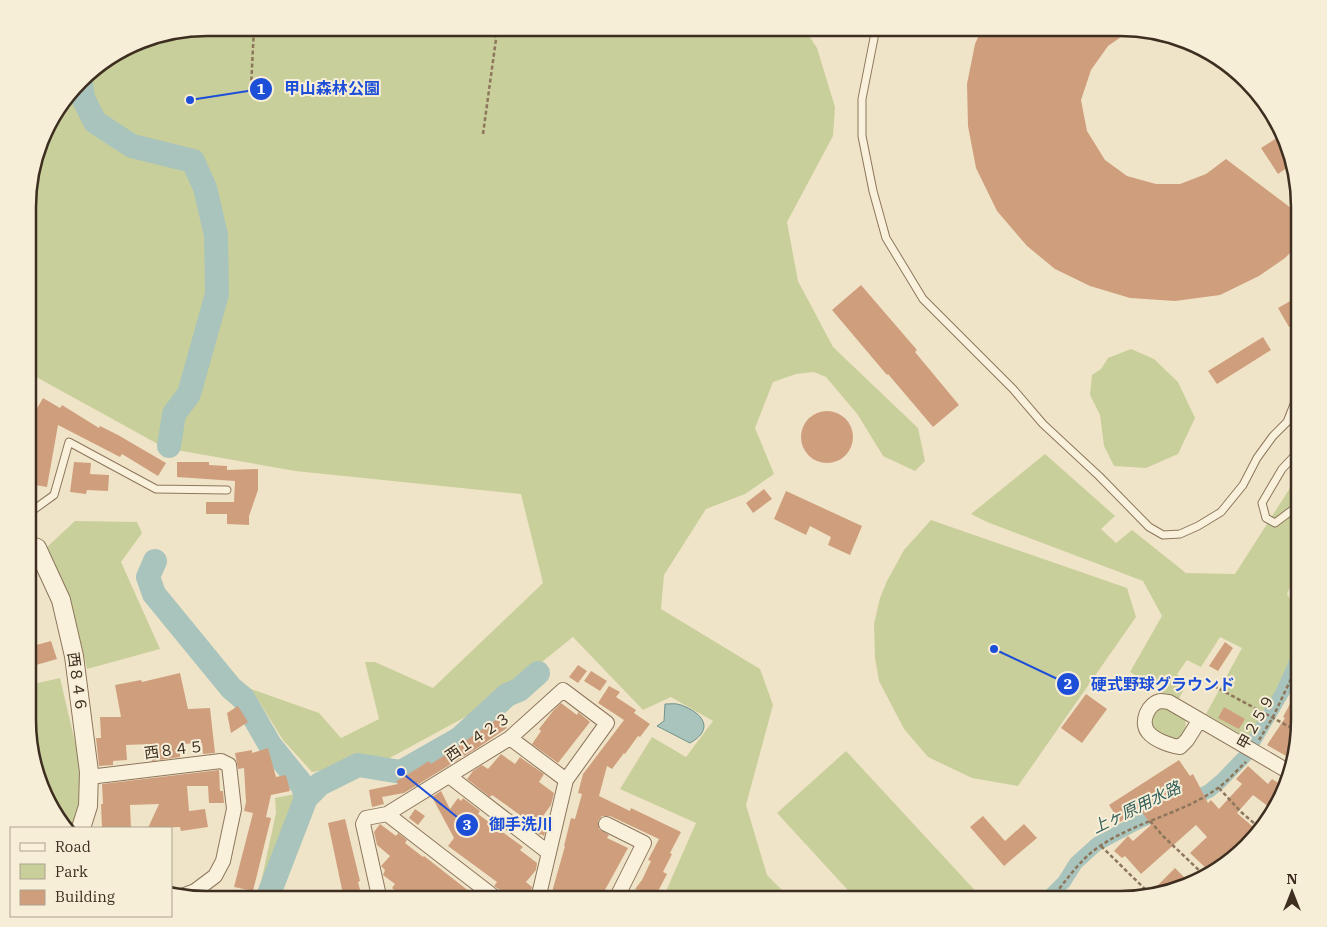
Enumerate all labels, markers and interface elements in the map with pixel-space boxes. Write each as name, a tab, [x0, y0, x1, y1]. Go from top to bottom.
callout: 甲山森林公園	[249, 73, 390, 104]
text: 甲山森林公園	[284, 78, 380, 98]
text: 1	[256, 79, 266, 98]
street label: 西８４６	[64, 651, 91, 713]
callout: 硬式野球グラウンド	[1056, 669, 1245, 700]
text: 2	[1063, 674, 1073, 693]
text: 硬式野球グラウンド	[1091, 674, 1235, 694]
street label: 甲２５９	[1233, 691, 1278, 753]
street label: 西１４２３	[441, 708, 514, 765]
street label: 西８４５	[143, 736, 205, 763]
water label: 上ヶ原用水路	[1088, 776, 1185, 837]
callout: 御手洗川	[454, 809, 563, 840]
text: 御手洗川	[489, 814, 553, 834]
text: 3	[462, 815, 472, 834]
legend	[10, 827, 172, 917]
text: Road	[55, 837, 91, 856]
text: Park	[55, 862, 88, 881]
north arrow	[1267, 867, 1317, 917]
text: N	[1286, 870, 1298, 888]
text: Building	[55, 887, 115, 906]

